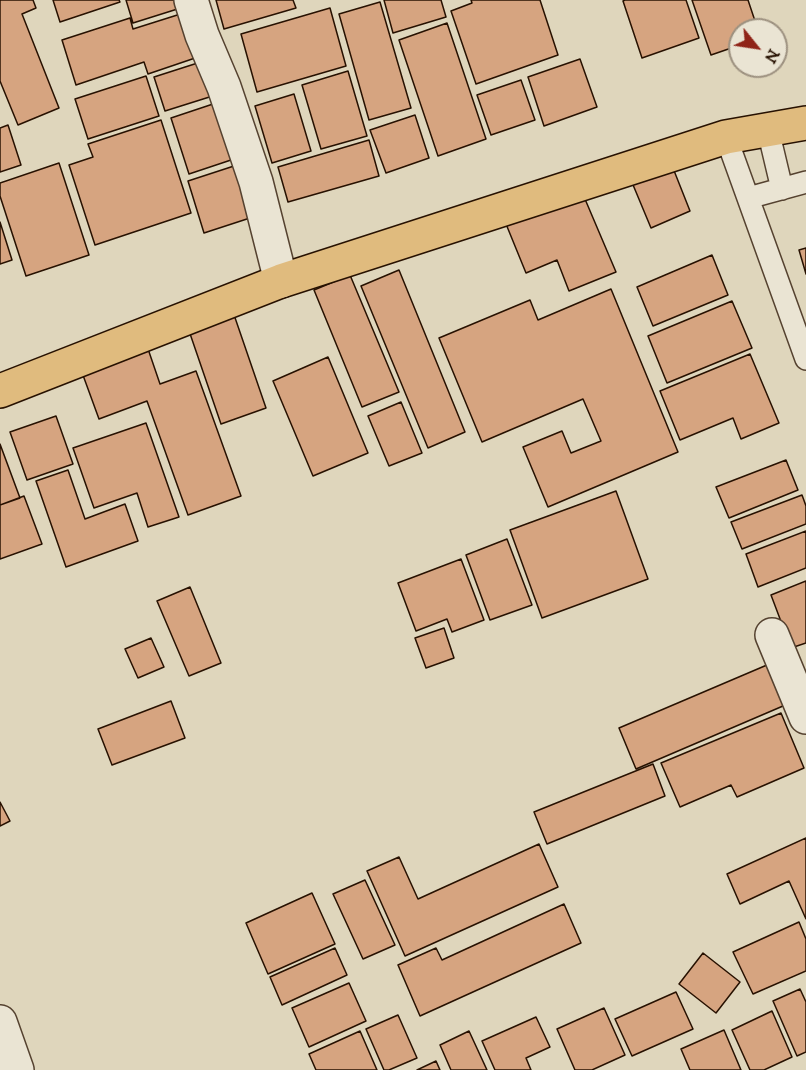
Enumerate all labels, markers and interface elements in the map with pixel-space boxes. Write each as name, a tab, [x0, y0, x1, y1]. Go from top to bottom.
north arrow	[728, 18, 788, 78]
text: N	[760, 45, 784, 67]

